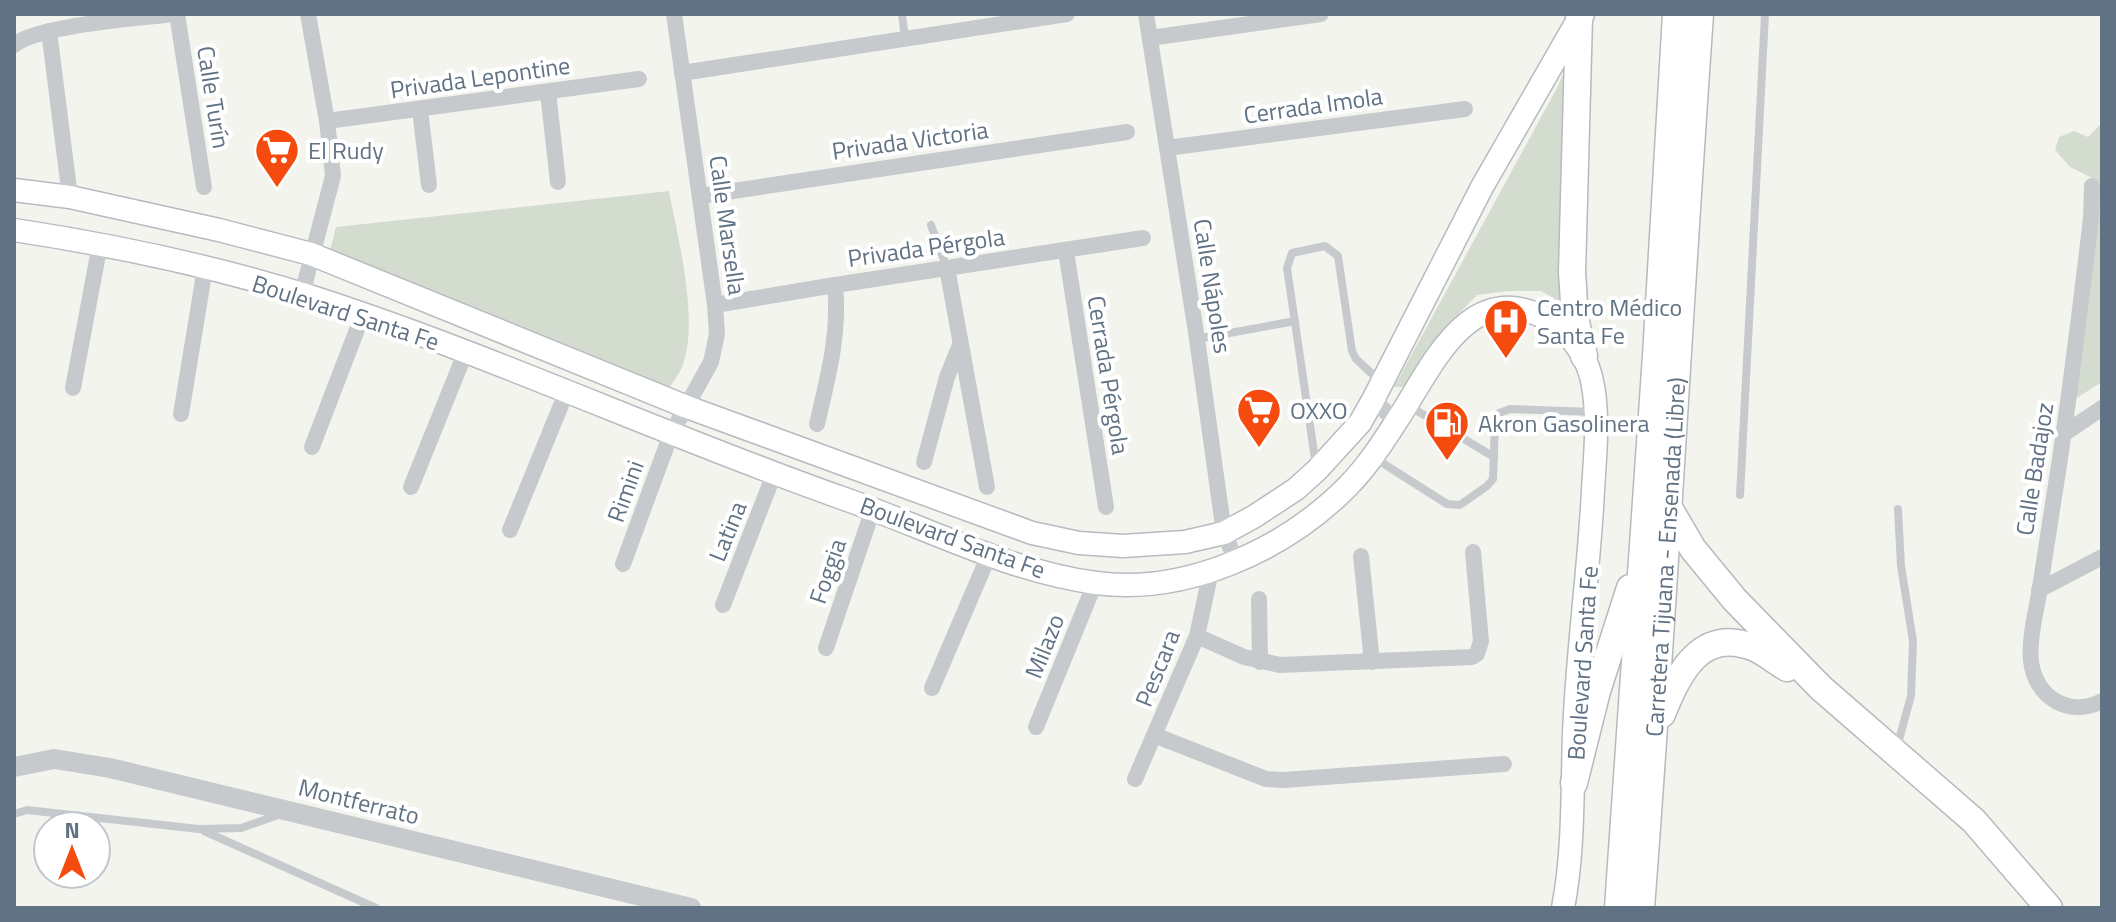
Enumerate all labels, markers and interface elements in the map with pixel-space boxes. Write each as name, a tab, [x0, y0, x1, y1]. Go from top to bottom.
street label: Calle Turín	[188, 43, 240, 151]
street label: Privada Lepontine	[388, 47, 572, 107]
street label: Cerrada Imola	[1241, 77, 1385, 133]
street label: Privada Victoria	[829, 111, 991, 169]
supermarket icon: El Rudy	[253, 126, 301, 189]
place label: El Rudy	[308, 132, 384, 168]
street label: Calle Marsella	[700, 153, 756, 297]
street label: Calle Nápoles	[1185, 216, 1241, 356]
street label: Privada Pérgola	[845, 218, 1007, 276]
street label: Boulevard Santa Fe	[248, 265, 444, 359]
place label: Centro Médico Santa Fe	[1537, 289, 1682, 353]
street label: Cerrada Pérgola	[1079, 293, 1139, 457]
hospital icon: Centro Médico Santa Fe	[1482, 297, 1530, 360]
street label: Carretera Tijuana - Ensenada (Libre)	[1635, 376, 1694, 738]
supermarket icon: OXXO	[1235, 386, 1283, 449]
place label: OXXO	[1290, 392, 1348, 428]
fuel station icon: Akron Gasolinera	[1423, 399, 1471, 462]
street label: Calle Badajoz	[2006, 400, 2062, 538]
place label: Akron Gasolinera	[1478, 405, 1649, 441]
street label: Rimini	[597, 455, 653, 527]
street label: Boulevard Santa Fe	[855, 487, 1051, 587]
street label: Latina	[699, 495, 755, 567]
street label: Foggia	[799, 534, 855, 608]
street label: Boulevard Santa Fe	[1557, 565, 1607, 761]
street label: Milazo	[1015, 608, 1073, 684]
street label: Pescara	[1125, 624, 1189, 712]
street label: Montferrato	[295, 769, 423, 833]
north arrow	[32, 810, 112, 890]
text: N	[64, 813, 80, 847]

